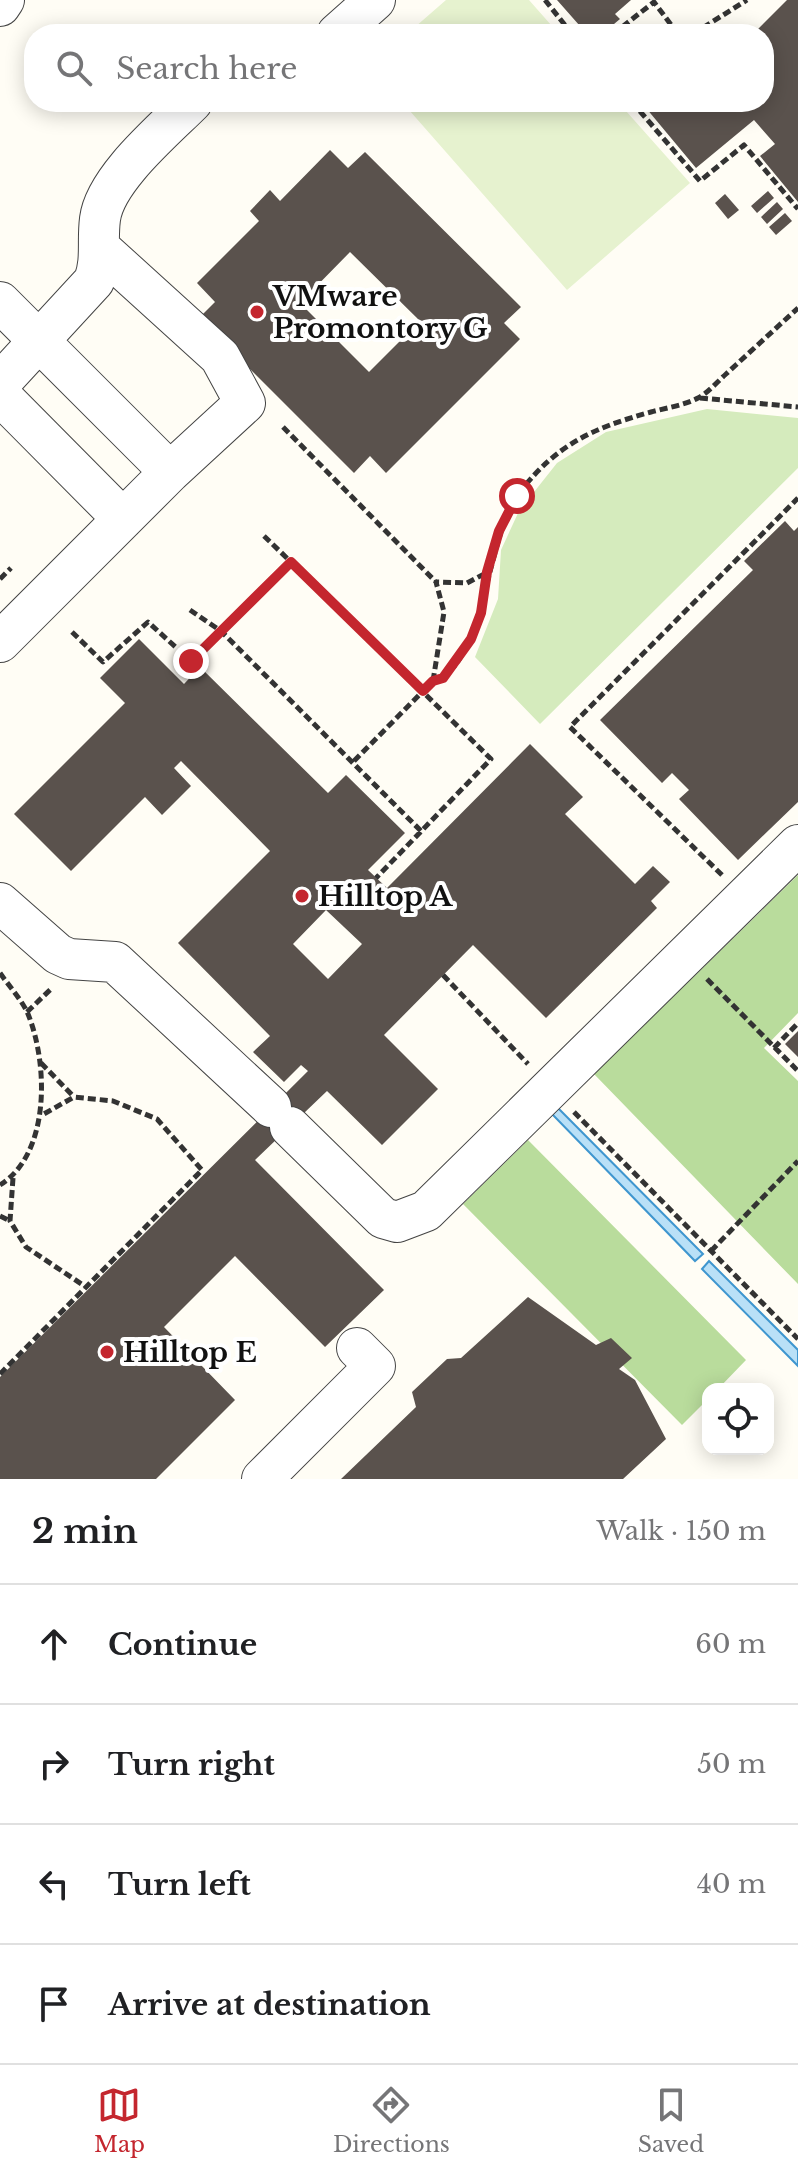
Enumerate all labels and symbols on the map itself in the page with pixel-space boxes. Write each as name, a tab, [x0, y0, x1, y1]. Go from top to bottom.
place label: VMware Promontory G	[272, 279, 488, 346]
marker: VMware Promontory G	[248, 303, 266, 321]
route start	[499, 478, 535, 514]
route end	[173, 643, 209, 679]
place label: Hilltop A	[318, 879, 453, 914]
marker: Hilltop A	[293, 887, 311, 905]
place label: Hilltop E	[123, 1335, 257, 1370]
marker: Hilltop E	[98, 1343, 116, 1361]

